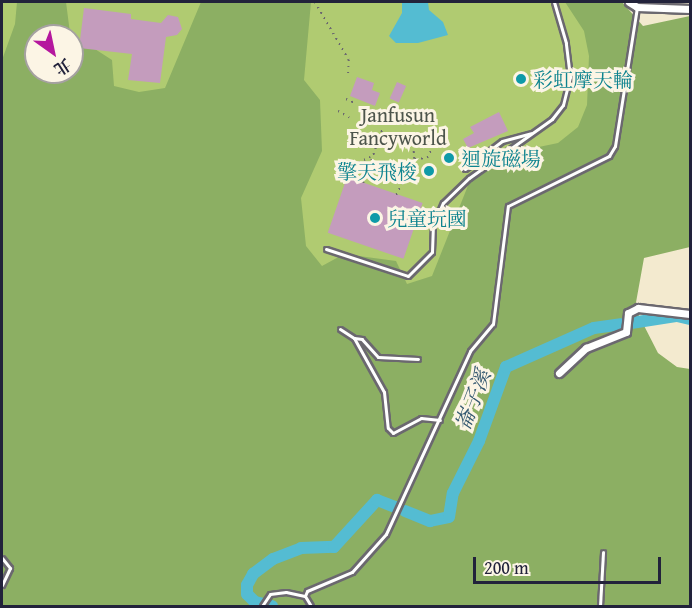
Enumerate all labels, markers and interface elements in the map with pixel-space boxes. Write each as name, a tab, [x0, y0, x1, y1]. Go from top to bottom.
north arrow	[24, 24, 84, 84]
text: 北	[49, 53, 76, 82]
place label: 彩虹摩天輪	[533, 67, 633, 91]
marker: 彩虹摩天輪	[514, 72, 528, 86]
park label: Janfusun Fancyworld	[349, 102, 447, 149]
place label: 迴旋磁場	[461, 146, 541, 170]
marker: 迴旋磁場	[442, 151, 456, 165]
place label: 擎天飛梭	[337, 159, 417, 183]
marker: 擎天飛梭	[422, 164, 436, 178]
place label: 兒童玩國	[387, 206, 467, 230]
marker: 兒童玩國	[368, 211, 382, 225]
water label: 崙子溪	[450, 366, 496, 434]
scale bar	[476, 545, 664, 583]
text: 200 m	[484, 554, 529, 581]

